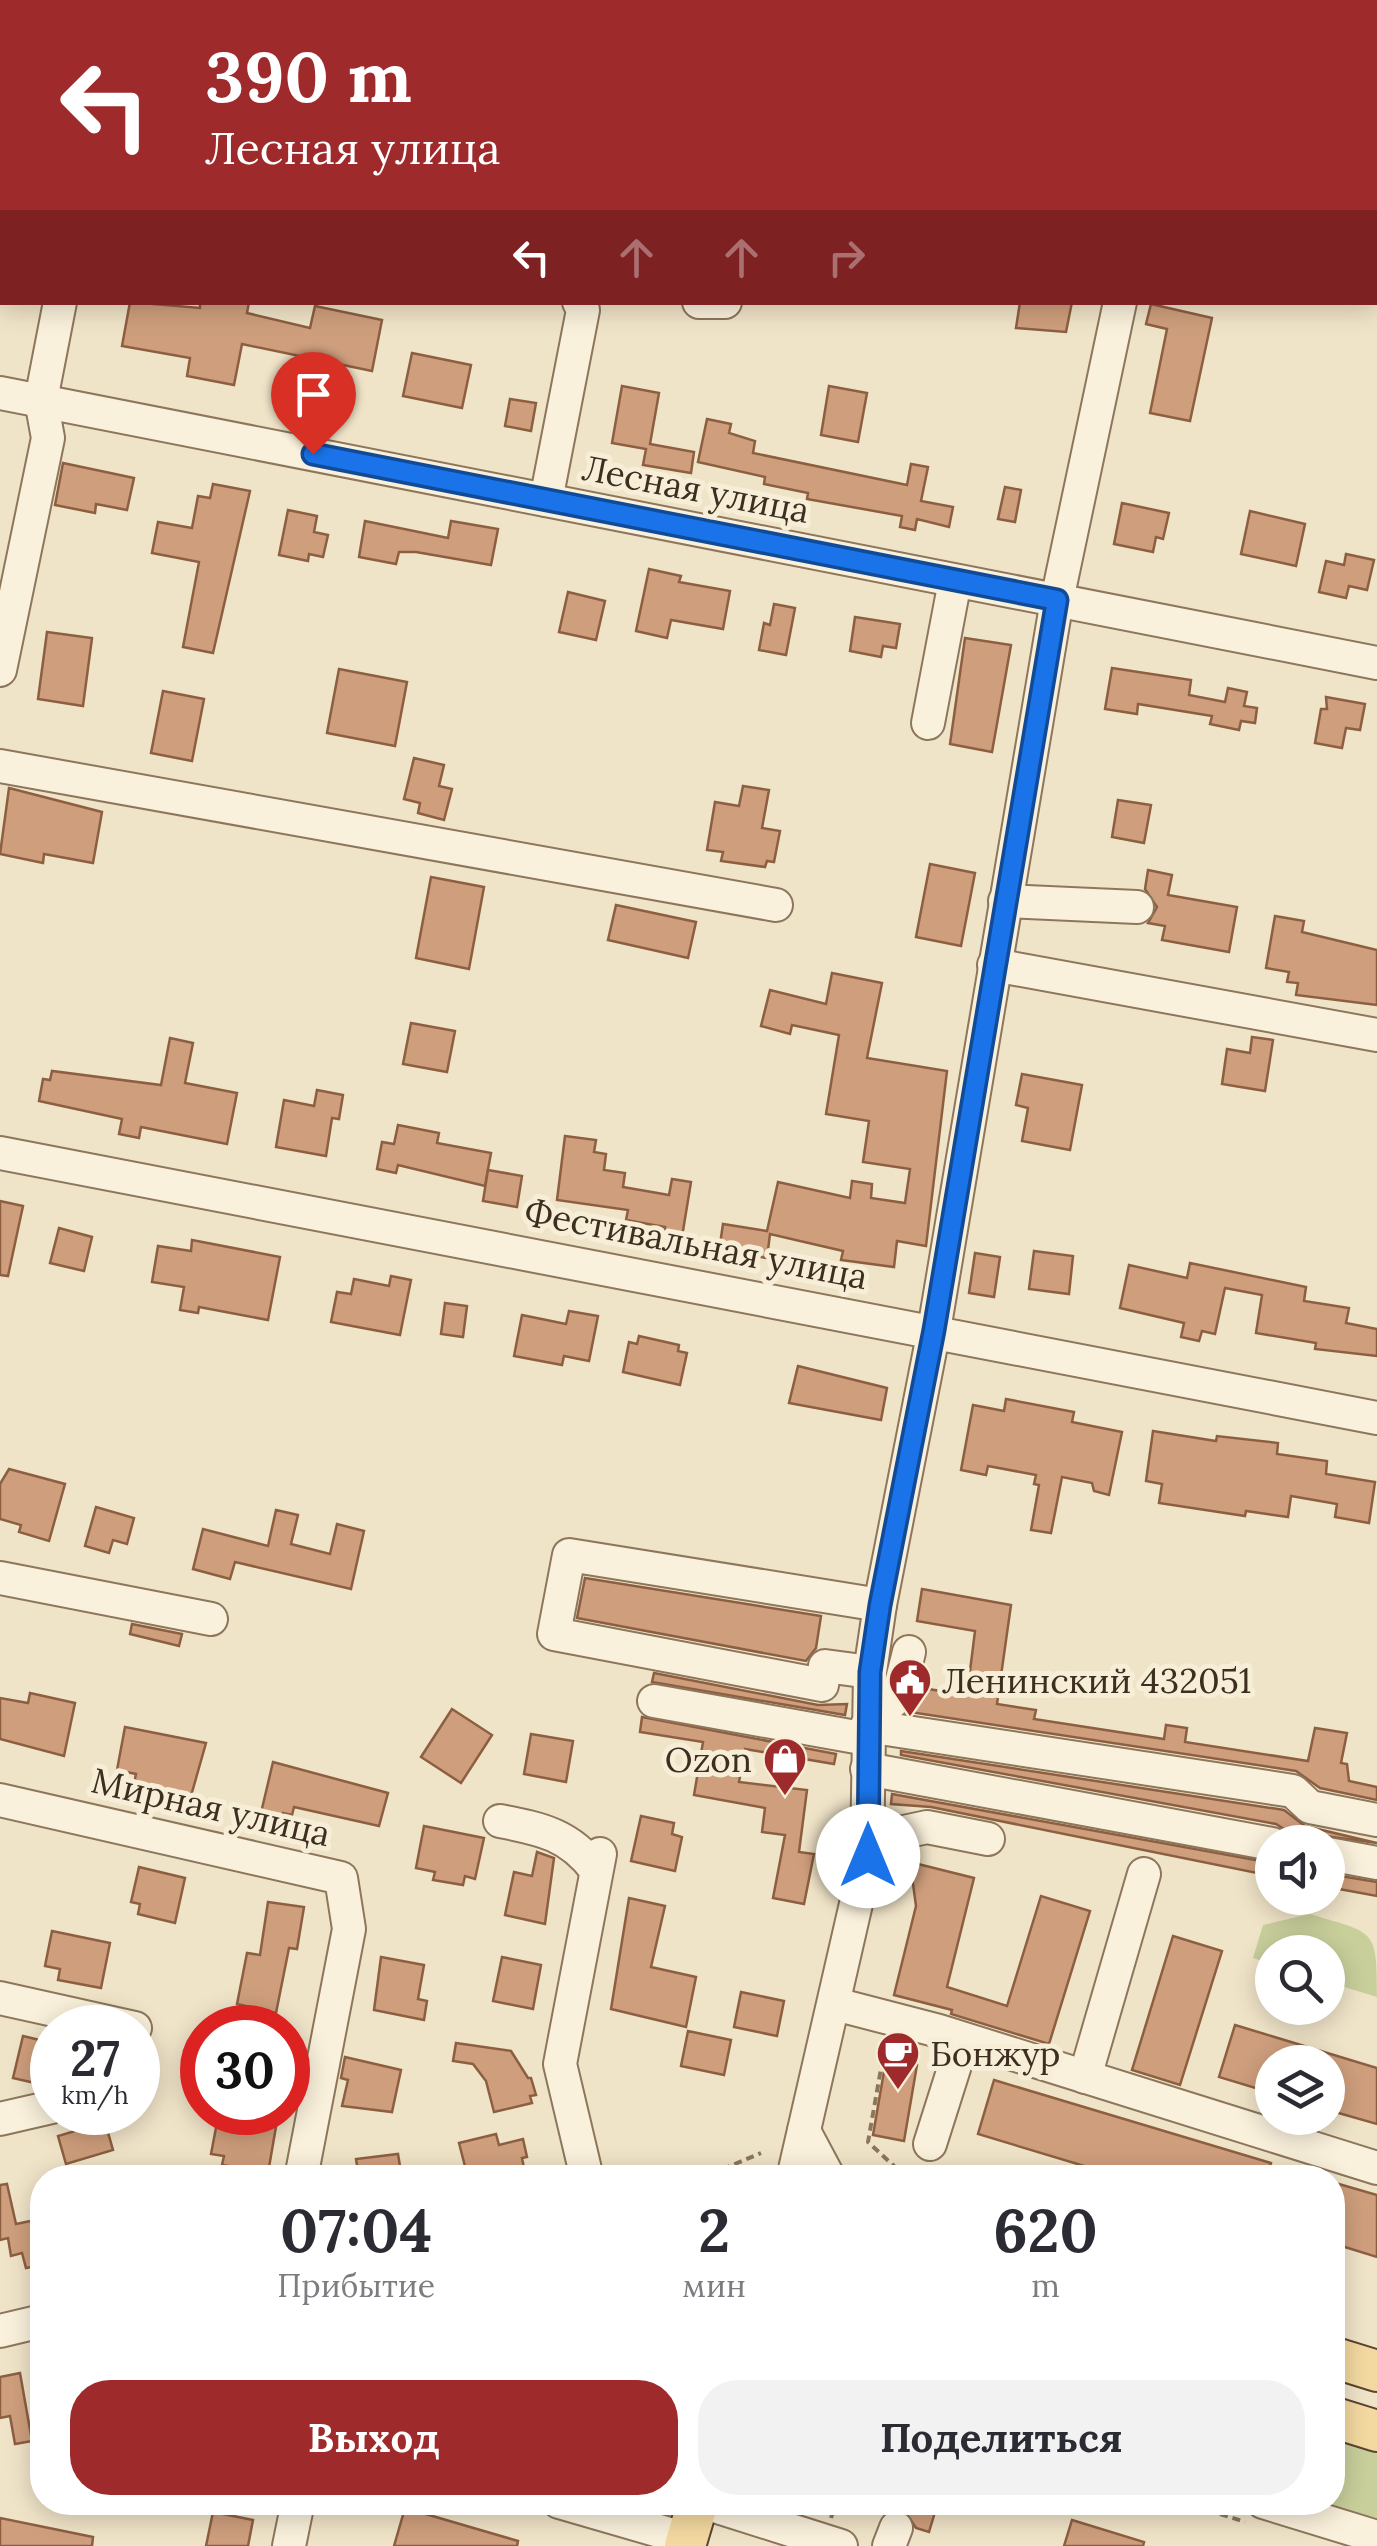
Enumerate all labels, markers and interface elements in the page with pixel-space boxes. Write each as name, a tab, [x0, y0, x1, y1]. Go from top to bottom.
text: 390 m	[205, 32, 412, 121]
icon: left	[40, 40, 170, 170]
text: Лесная улица	[205, 119, 501, 176]
icon: left	[504, 230, 559, 285]
icon: ahead	[609, 230, 664, 285]
icon: ahead	[714, 230, 769, 285]
icon: right	[819, 230, 874, 285]
pin	[271, 352, 356, 455]
icon: arrive	[286, 367, 341, 422]
street label: Лесная улица	[579, 445, 813, 533]
street label: Фестивальная улица	[521, 1189, 871, 1299]
public building icon: Ленинский 432051	[887, 1657, 933, 1718]
place label: Ленинский 432051	[942, 1658, 1252, 1703]
shop icon: Ozon	[762, 1736, 808, 1797]
place label: Ozon	[665, 1737, 752, 1782]
street label: Мирная улица	[87, 1758, 335, 1856]
position arrow	[816, 1804, 920, 1908]
map controls	[1255, 1825, 1345, 2135]
button: sound	[1255, 1825, 1345, 1915]
button: search	[1255, 1935, 1345, 2025]
speed limit sign: 30	[180, 2005, 310, 2135]
text: 27	[70, 2026, 120, 2090]
cafe icon: Бонжур	[875, 2030, 921, 2091]
place label: Бонжур	[930, 2031, 1061, 2076]
button: layers	[1255, 2045, 1345, 2135]
text: km/h	[61, 2079, 129, 2111]
text: 07:04	[280, 2192, 432, 2268]
text: 2	[698, 2192, 730, 2268]
text: 620	[993, 2192, 1098, 2268]
text: Прибытие	[277, 2265, 435, 2306]
text: мин	[682, 2265, 746, 2306]
text: m	[1031, 2265, 1060, 2306]
button: Выход	[70, 2380, 678, 2495]
button: Поделиться	[698, 2380, 1305, 2495]

